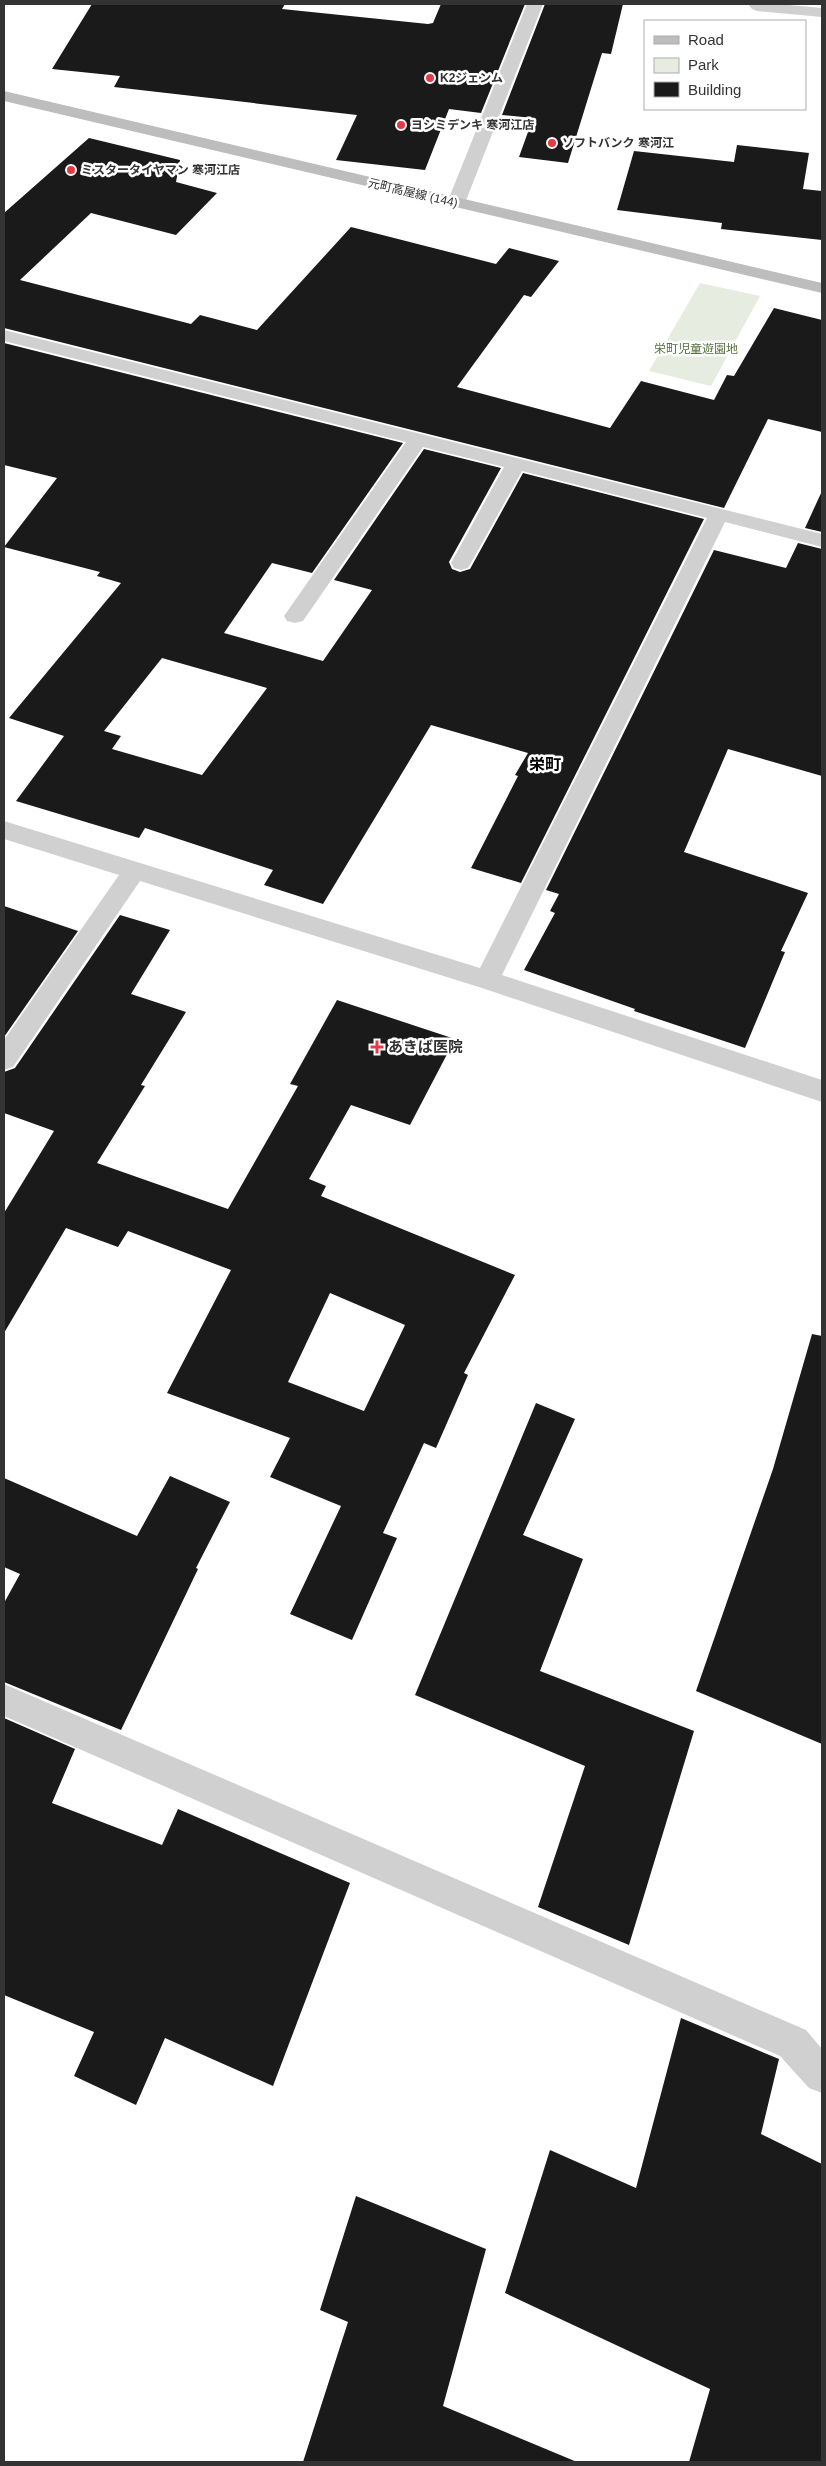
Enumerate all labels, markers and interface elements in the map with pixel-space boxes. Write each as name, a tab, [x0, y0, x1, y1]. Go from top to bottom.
legend	[644, 20, 806, 110]
text: Road	[688, 31, 724, 48]
text: Park	[688, 56, 719, 73]
place label: K2ジェンム	[440, 71, 503, 85]
marker: K2ジェンム	[424, 72, 436, 84]
text: Building	[688, 81, 741, 98]
place label: ヨシミデンキ 寒河江店	[411, 118, 534, 132]
marker: ヨシミデンキ 寒河江店	[395, 119, 407, 131]
place label: ソフトバンク 寒河江	[562, 136, 674, 150]
marker: ソフトバンク 寒河江	[546, 137, 558, 149]
place label: ミスタータイヤマン 寒河江店	[81, 163, 240, 177]
marker: ミスタータイヤマン 寒河江店	[65, 164, 77, 176]
street label: 元町高屋線 (144)	[367, 176, 459, 210]
park label: 栄町児童遊園地	[654, 342, 738, 356]
district label: 栄町	[529, 756, 561, 773]
place label: あきば医院	[388, 1038, 463, 1055]
marker: あきば医院	[370, 1040, 384, 1054]

